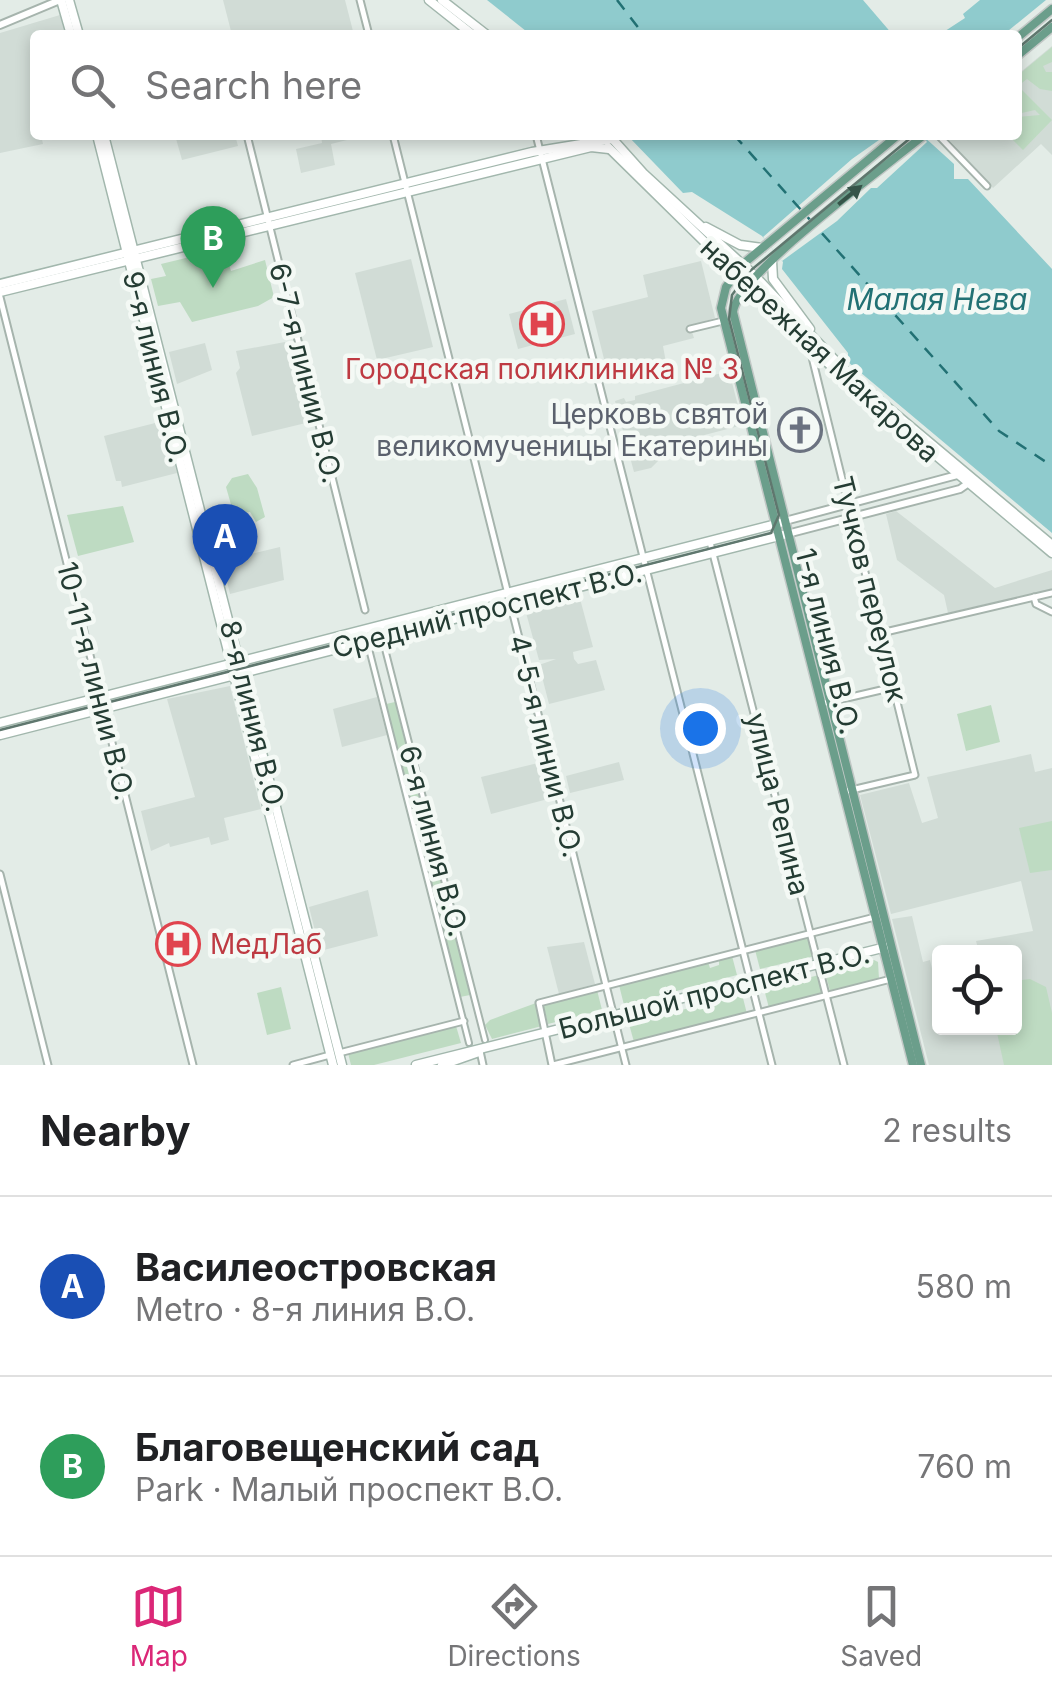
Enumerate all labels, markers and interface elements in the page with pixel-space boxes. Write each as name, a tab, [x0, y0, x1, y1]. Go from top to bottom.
search box	[30, 30, 1022, 140]
icon: search	[65, 58, 120, 113]
text: Search here	[145, 62, 362, 108]
one-way arrow	[838, 185, 863, 207]
pin: B	[180, 206, 246, 288]
street label: набережная Макарова	[694, 231, 946, 469]
street label: 6-7-я линии В.О.	[262, 260, 350, 486]
street label: 9-я линия В.О.	[116, 268, 196, 466]
water label: Малая Нева	[846, 281, 1028, 317]
hospital icon: Городская поликлиника № 3	[519, 301, 565, 347]
place label: Городская поликлиника № 3	[345, 352, 739, 386]
place label: Церковь святой великомученицы Екатерины	[376, 397, 768, 463]
church icon: Церковь святой великомученицы Екатерины	[777, 407, 823, 453]
street label: Тучков переулок	[826, 473, 914, 705]
pin: A	[192, 504, 258, 586]
street label: 1-я линия В.О.	[788, 545, 868, 737]
street label: Средний проспект В.О.	[329, 555, 645, 665]
street label: 10-11-я линии В.О.	[50, 558, 142, 804]
street label: 8-я линия В.О.	[213, 617, 293, 815]
street label: 4-5-я линии В.О.	[502, 631, 590, 861]
your location	[675, 703, 726, 754]
street label: улица Репина	[739, 709, 817, 899]
street label: 6-я линия В.О.	[392, 742, 476, 940]
hospital icon: МедЛаб	[155, 921, 201, 967]
place label: МедЛаб	[210, 927, 322, 961]
street label: Большой проспект В.О.	[555, 936, 873, 1046]
map controls	[932, 945, 1022, 1035]
button: locate	[932, 945, 1022, 1035]
text: Nearby	[40, 1105, 191, 1156]
text: 2 results	[882, 1111, 1012, 1150]
text: Василеостровская	[135, 1244, 497, 1290]
text: A	[61, 1267, 84, 1306]
text: 580 m	[916, 1267, 1012, 1306]
text: Metro · 8-я линия В.О.	[135, 1290, 475, 1329]
text: Благовещенский сад	[135, 1424, 539, 1470]
text: B	[62, 1447, 83, 1486]
text: 760 m	[917, 1447, 1012, 1486]
text: Park · Малый проспект В.О.	[135, 1470, 563, 1509]
tab: Map	[130, 1579, 188, 1673]
tab: Directions	[447, 1579, 581, 1673]
tab: Saved	[840, 1579, 922, 1673]

